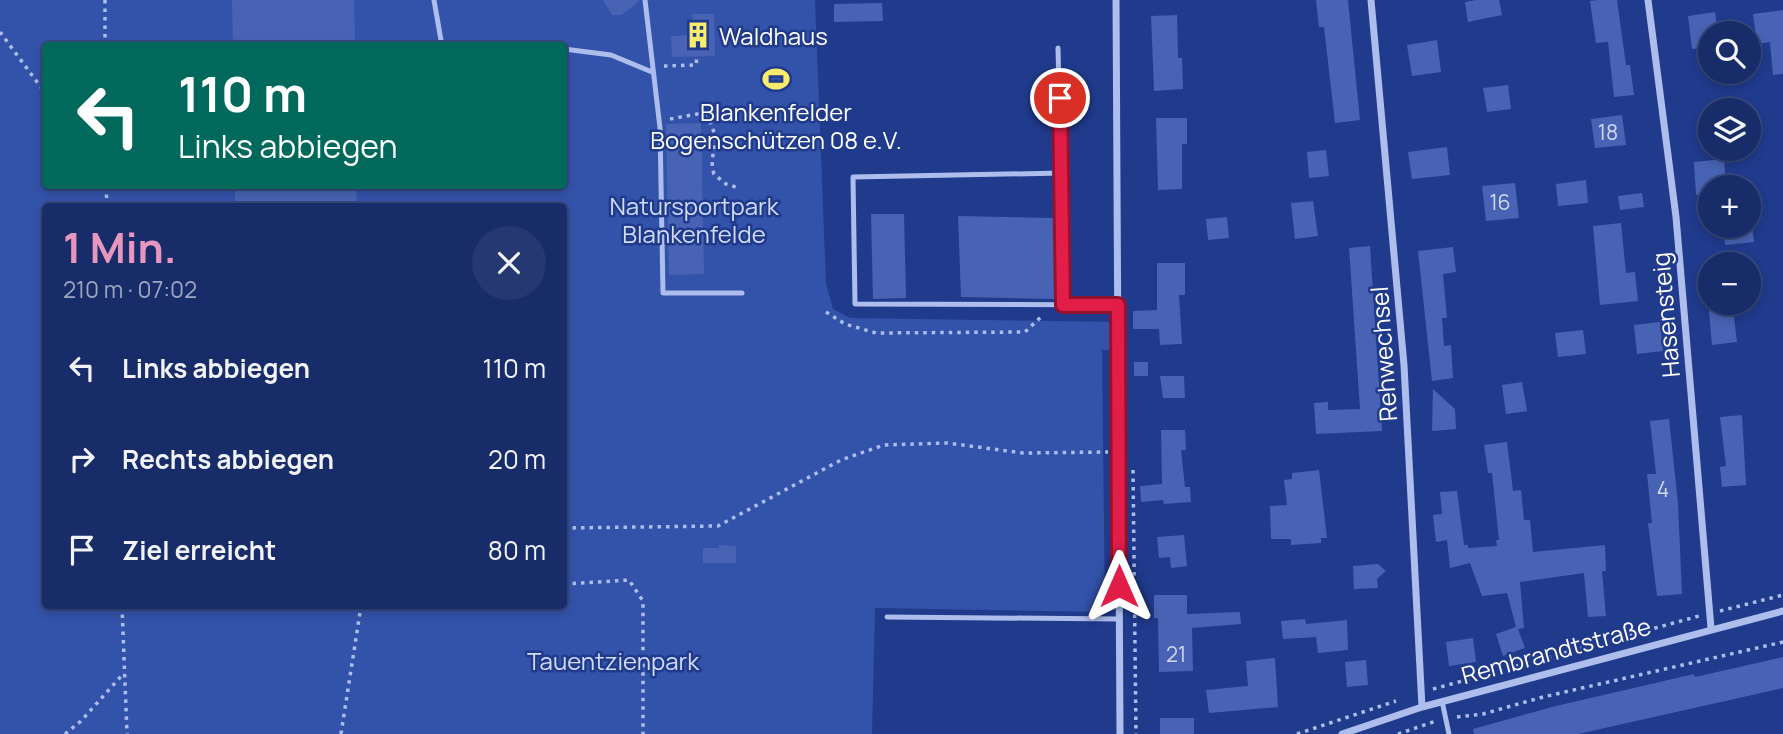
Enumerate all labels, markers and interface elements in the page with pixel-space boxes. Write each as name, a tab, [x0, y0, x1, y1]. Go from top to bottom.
place label: Waldhaus	[719, 19, 828, 52]
building icon: Waldhaus	[683, 20, 713, 50]
map controls	[1698, 21, 1761, 315]
button: search	[1698, 21, 1761, 84]
text: 110 m	[178, 60, 307, 127]
sports icon: Blankenfelder Bogenschützen 08 e.V.	[761, 64, 791, 94]
pin	[1030, 68, 1090, 128]
icon: left	[63, 70, 154, 161]
icon: arrive	[1041, 79, 1079, 117]
place label: Blankenfelder Bogenschützen 08 e.V.	[650, 95, 902, 156]
button: layers	[1698, 98, 1761, 161]
house number: 18	[1598, 118, 1618, 146]
text: Links abbiegen	[178, 124, 398, 168]
button: +	[1698, 175, 1761, 238]
house number: 16	[1489, 188, 1511, 216]
park label: Natursportpark Blankenfelde	[609, 189, 780, 250]
text: 1 Min.	[63, 218, 177, 276]
button: close	[472, 226, 546, 300]
street label: Hasensteig	[1643, 251, 1687, 379]
button: −	[1698, 252, 1761, 315]
text: 210 m · 07:02	[63, 273, 197, 305]
street label: Rehwechsel	[1362, 285, 1404, 423]
icon: left	[63, 349, 101, 387]
text: Links abbiegen	[122, 350, 310, 386]
text: 110 m	[483, 350, 546, 386]
icon: right	[63, 440, 101, 478]
text: Rechts abbiegen	[122, 441, 334, 477]
text: 20 m	[488, 441, 546, 477]
house number: 4	[1657, 475, 1669, 503]
icon: arrive	[63, 531, 101, 569]
text: Ziel erreicht	[122, 532, 276, 568]
text: 80 m	[488, 532, 546, 568]
position arrow	[1082, 549, 1156, 623]
street label: Rembrandtstraße	[1458, 609, 1654, 691]
house number: 21	[1166, 640, 1186, 668]
park label: Tauentzienpark	[527, 644, 700, 677]

